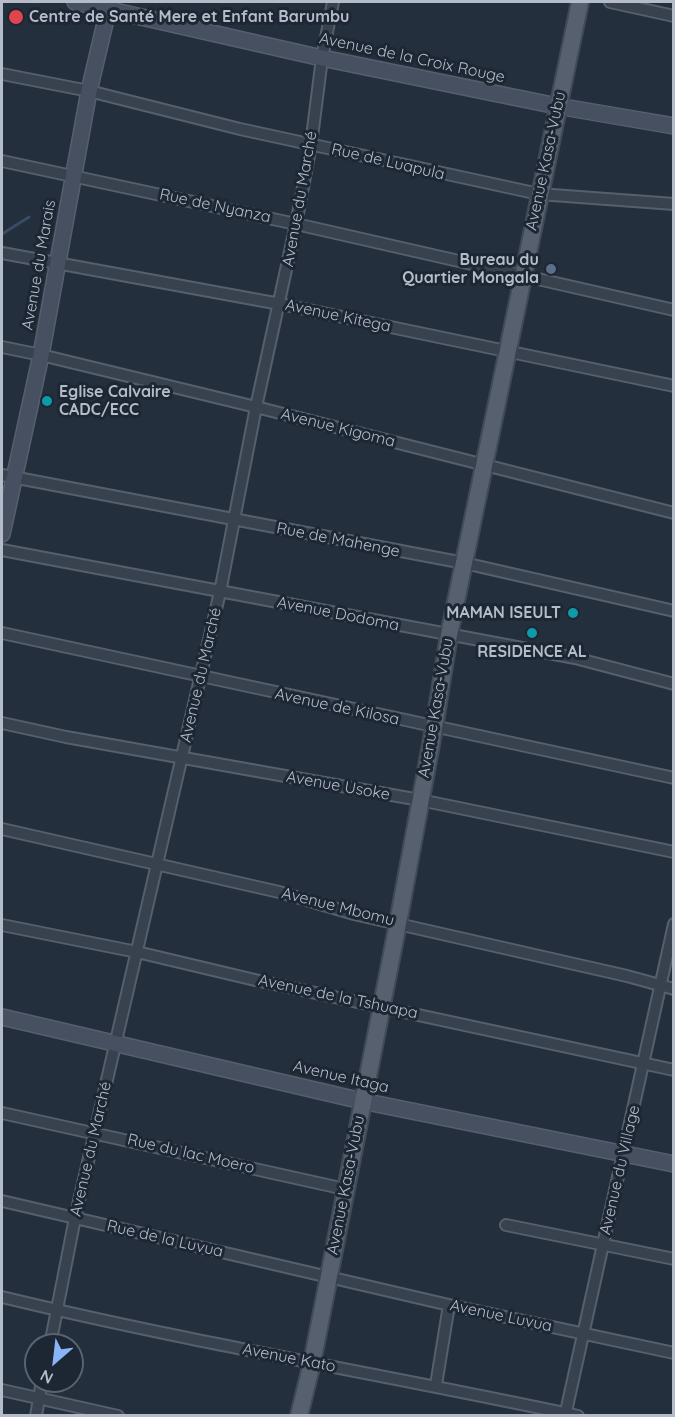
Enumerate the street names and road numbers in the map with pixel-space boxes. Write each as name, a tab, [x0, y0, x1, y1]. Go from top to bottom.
street label: Avenue de la Croix Rouge	[317, 29, 507, 87]
street label: Avenue Kasa-Vubu	[522, 90, 570, 232]
street label: Avenue du Marché	[279, 130, 321, 268]
street label: Rue de Luapula	[329, 140, 447, 184]
street label: Rue de Nyanza	[158, 185, 272, 227]
street label: Avenue du Marais	[18, 198, 60, 332]
street label: Avenue Kitega	[284, 295, 392, 337]
street label: Avenue Kigoma	[279, 405, 397, 451]
street label: Rue de Mahenge	[275, 519, 401, 561]
street label: Avenue Dodoma	[275, 593, 401, 635]
street label: Avenue du Marché	[176, 606, 226, 744]
street label: Avenue Kasa-Vubu	[414, 637, 458, 779]
street label: Avenue de Kilosa	[273, 684, 401, 730]
street label: Avenue Usoke	[285, 767, 391, 805]
street label: Avenue Mbomu	[280, 884, 396, 930]
street label: Avenue de la Tshuapa	[257, 971, 419, 1023]
street label: Avenue Itaga	[291, 1057, 391, 1097]
street label: Avenue du Marché	[66, 1080, 116, 1218]
street label: Avenue du Village	[596, 1103, 644, 1237]
street label: Avenue Kasa-Vubu	[323, 1114, 369, 1256]
street label: Rue du lac Moero	[126, 1130, 256, 1178]
street label: Rue de la Luvua	[105, 1216, 225, 1262]
street label: Avenue Luvua	[448, 1296, 554, 1336]
street label: Avenue Kato	[241, 1340, 337, 1376]

